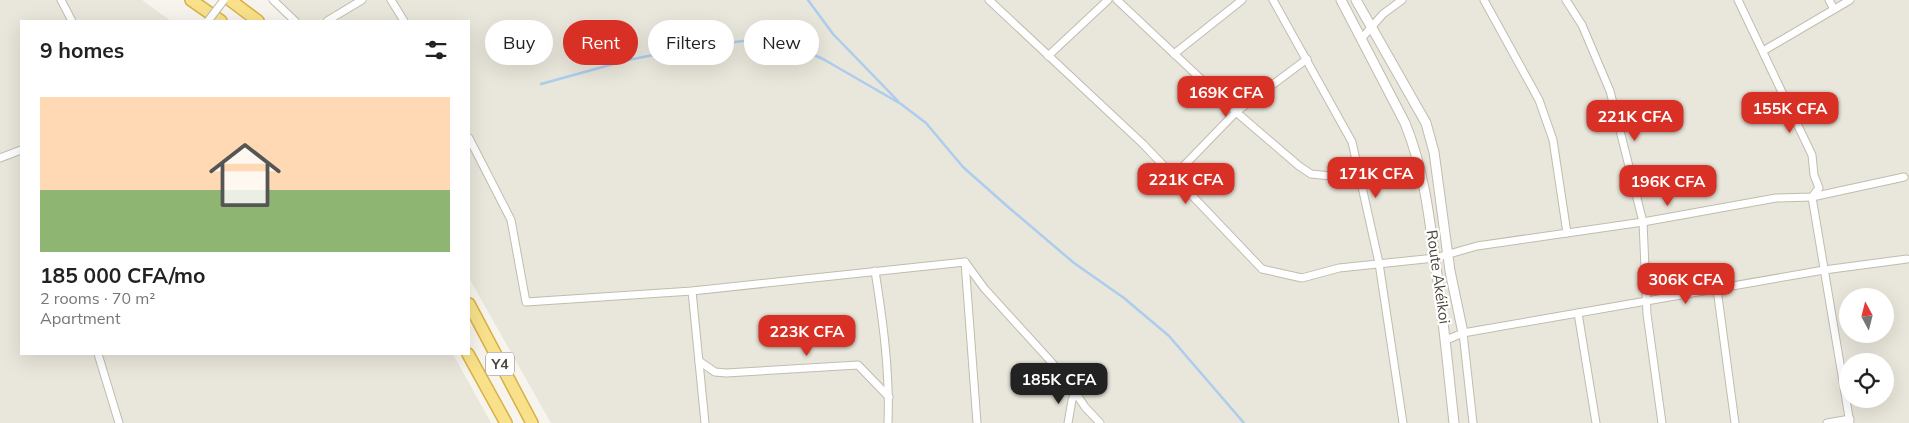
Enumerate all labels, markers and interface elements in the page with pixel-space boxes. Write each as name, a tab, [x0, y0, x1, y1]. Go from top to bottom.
chip: Buy	[485, 20, 553, 65]
chip: Rent	[563, 20, 638, 65]
chip: Filters	[648, 20, 734, 65]
chip: New	[744, 20, 819, 65]
icon: filters	[422, 36, 450, 64]
text: 9 homes	[40, 37, 124, 63]
pin: 169K CFA	[1174, 76, 1278, 118]
text: 169K CFA	[1188, 82, 1264, 102]
pin: 155K CFA	[1738, 92, 1842, 134]
text: 155K CFA	[1752, 98, 1828, 118]
pin: 221K CFA	[1583, 100, 1687, 142]
text: 221K CFA	[1597, 106, 1673, 126]
icon: home	[200, 130, 290, 220]
pin: 171K CFA	[1324, 156, 1428, 199]
pin: 221K CFA	[1134, 162, 1238, 205]
text: 171K CFA	[1338, 163, 1414, 183]
pin: 196K CFA	[1616, 164, 1720, 207]
text: 221K CFA	[1148, 169, 1224, 189]
text: 196K CFA	[1630, 171, 1706, 191]
street label: Route Akéikoi	[1423, 229, 1454, 325]
text: 185 000 CFA/mo	[40, 262, 205, 288]
pin: 306K CFA	[1634, 262, 1738, 305]
text: 306K CFA	[1648, 269, 1724, 289]
text: 2 rooms · 70 m²	[40, 288, 155, 308]
north arrow	[1839, 288, 1894, 342]
map controls	[1839, 288, 1894, 408]
text: Apartment	[40, 308, 121, 328]
pin: 223K CFA	[755, 314, 859, 357]
text: 223K CFA	[769, 321, 845, 341]
road number: Y4	[486, 352, 514, 376]
button: locate	[1839, 353, 1894, 408]
pin: 185K CFA	[1007, 362, 1111, 405]
text: 185K CFA	[1021, 369, 1097, 389]

